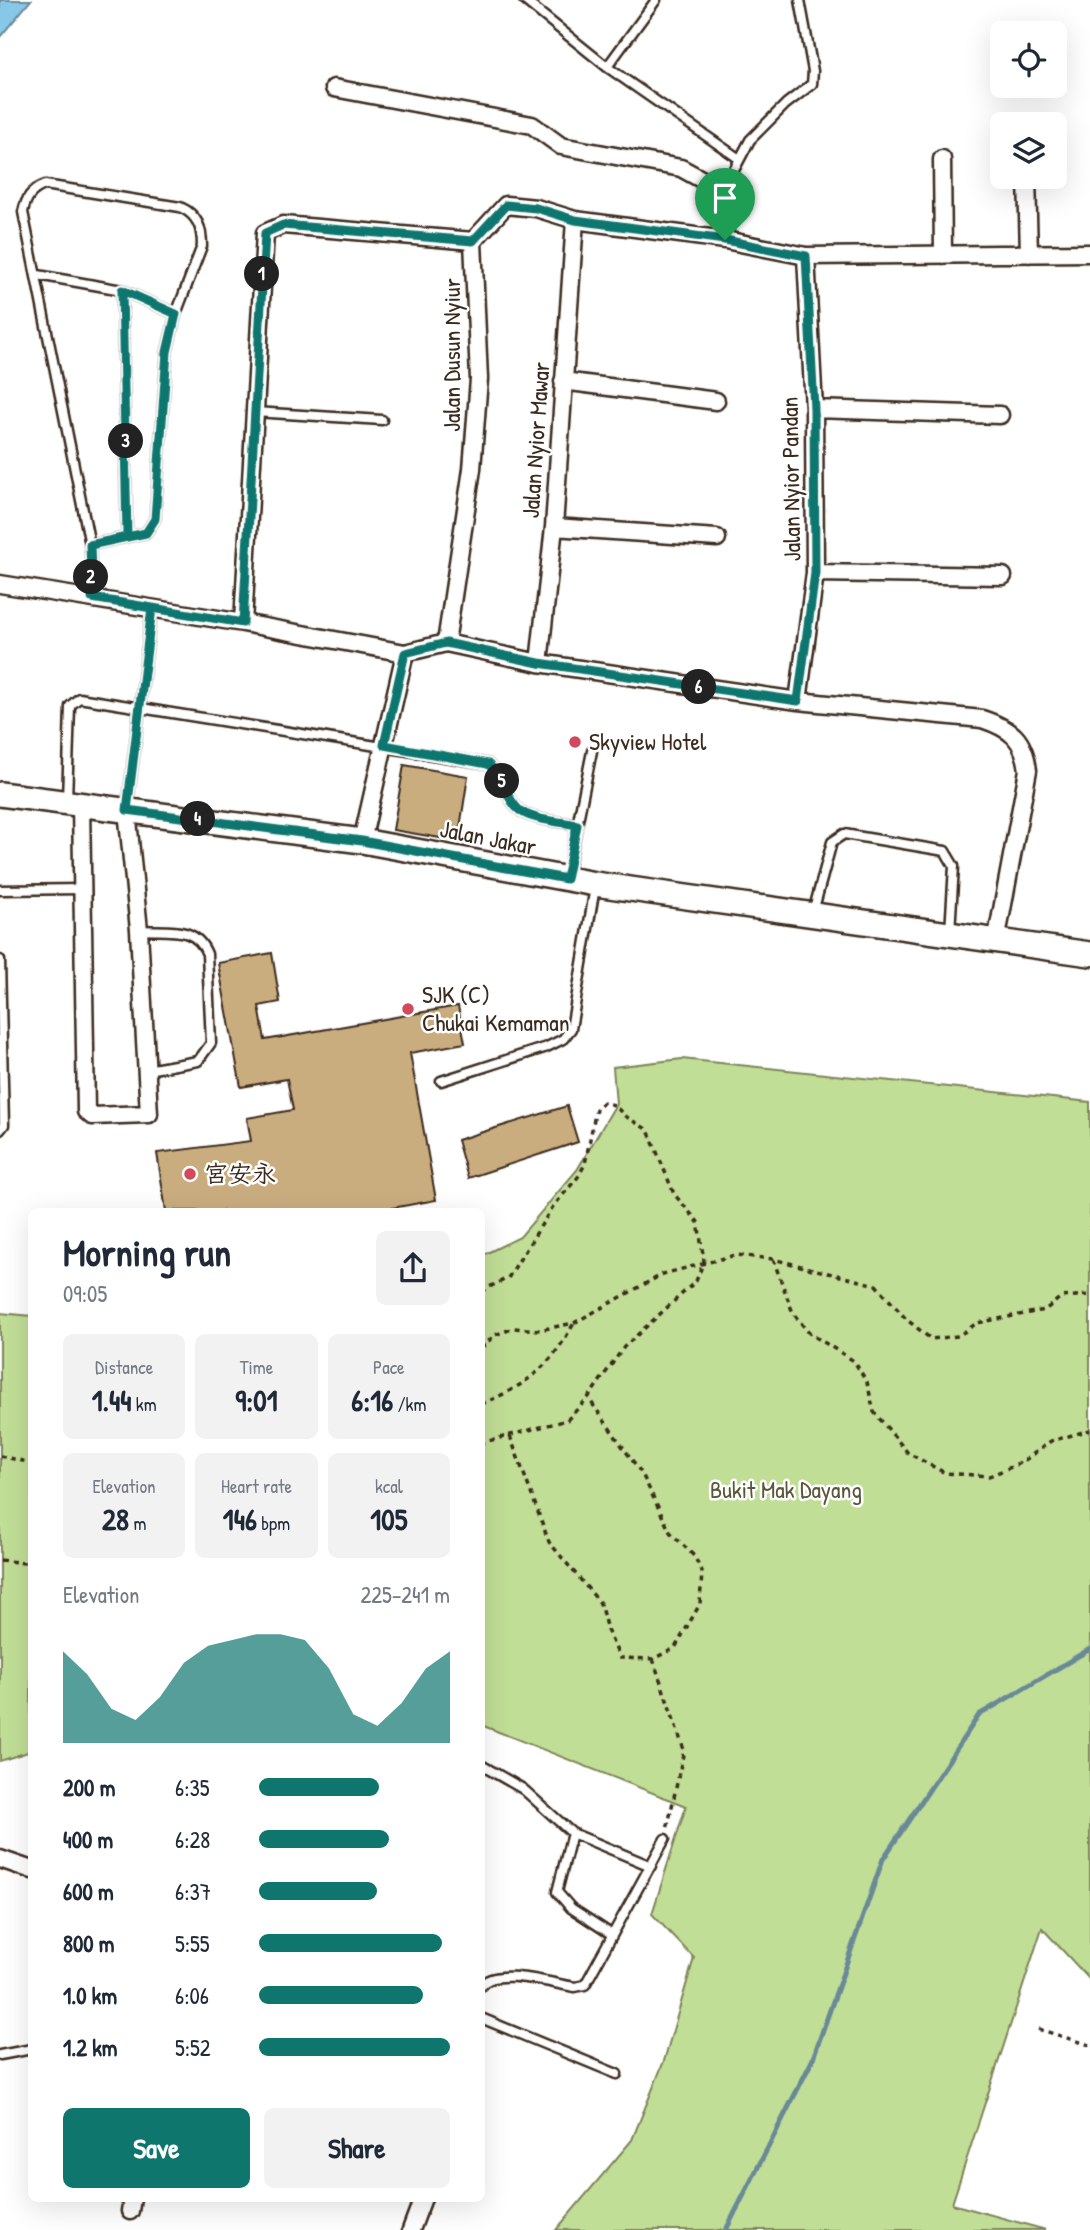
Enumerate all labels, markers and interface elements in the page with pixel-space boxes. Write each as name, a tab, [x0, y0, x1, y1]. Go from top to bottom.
map controls	[990, 21, 1067, 189]
button: locate	[990, 21, 1067, 98]
button: layers	[990, 112, 1067, 189]
pin	[695, 168, 755, 240]
icon: arrive	[706, 179, 744, 217]
pin: 1	[244, 256, 280, 292]
text: 1	[258, 260, 265, 286]
street label: Jalan Dusun Nyiur	[435, 278, 467, 432]
street label: Jalan Nyior Mawar	[514, 361, 556, 519]
street label: Jalan Nyior Pandan	[773, 396, 807, 562]
pin: 3	[108, 424, 144, 458]
text: 3	[121, 427, 130, 453]
pin: 2	[74, 560, 108, 594]
text: 2	[86, 563, 95, 589]
pin: 6	[682, 670, 716, 704]
text: 6	[695, 673, 702, 699]
place label: Skyview Hotel	[589, 725, 707, 757]
marker: Skyview Hotel	[567, 734, 583, 750]
pin: 5	[484, 764, 520, 798]
text: 5	[497, 767, 506, 793]
pin: 4	[180, 802, 216, 836]
text: 4	[194, 805, 201, 831]
street label: Jalan Jakar	[437, 812, 539, 862]
place label: SJK (C) Chukai Kemaman	[422, 978, 570, 1038]
marker: SJK (C) Chukai Kemaman	[400, 1001, 416, 1017]
place label: 宮安永	[204, 1157, 276, 1189]
marker: 宮安永	[182, 1166, 198, 1182]
text: Morning run	[63, 1226, 231, 1278]
button: share	[376, 1231, 450, 1305]
text: 09:05	[63, 1278, 107, 1309]
text: Distance	[95, 1354, 153, 1380]
text: Time	[240, 1354, 273, 1380]
text: Pace	[373, 1354, 405, 1380]
text: 1.44	[92, 1380, 131, 1420]
text: 9:01	[235, 1380, 278, 1420]
text: 6:16	[351, 1380, 393, 1420]
text: km	[131, 1391, 157, 1417]
text: /km	[393, 1391, 426, 1417]
text: Elevation	[93, 1473, 156, 1499]
text: Heart rate	[221, 1473, 292, 1499]
text: kcal	[375, 1473, 403, 1499]
park label: Bukit Mak Dayang	[710, 1473, 862, 1505]
text: 28	[102, 1499, 129, 1539]
text: 146	[223, 1499, 257, 1539]
text: 105	[370, 1499, 407, 1539]
text: m	[129, 1510, 146, 1536]
text: bpm	[257, 1510, 290, 1536]
text: Elevation	[63, 1579, 139, 1610]
text: 225–241 m	[360, 1579, 450, 1610]
text: 200 m	[63, 1772, 115, 1803]
text: 6:35	[175, 1772, 210, 1803]
text: 400 m	[63, 1824, 113, 1855]
text: 6:28	[175, 1824, 210, 1855]
text: 600 m	[63, 1876, 114, 1907]
text: 6:37	[175, 1876, 211, 1907]
text: 800 m	[63, 1928, 115, 1959]
text: 5:55	[175, 1928, 210, 1959]
text: 1.0 km	[63, 1980, 117, 2011]
text: 6:06	[175, 1980, 209, 2011]
text: 1.2 km	[63, 2032, 118, 2063]
text: 5:52	[175, 2032, 211, 2063]
button: Save	[63, 2108, 250, 2188]
button: Share	[264, 2108, 450, 2188]

